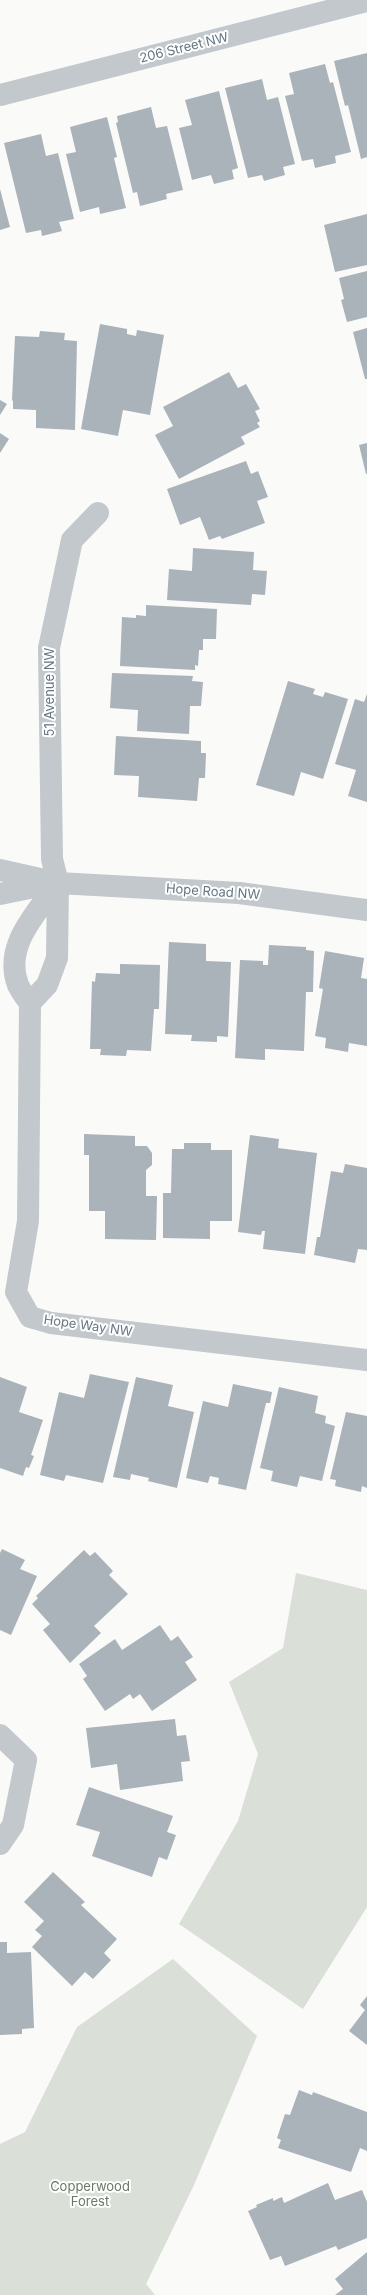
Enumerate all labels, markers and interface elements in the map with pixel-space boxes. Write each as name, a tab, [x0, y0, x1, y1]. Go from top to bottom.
street label: 206 Street NW	[138, 29, 230, 67]
street label: 51 Avenue NW	[42, 648, 58, 736]
street label: Hope Road NW	[165, 881, 261, 903]
street label: Hope Way NW	[43, 1312, 133, 1340]
park label: Copperwood Forest	[50, 2179, 130, 2210]

